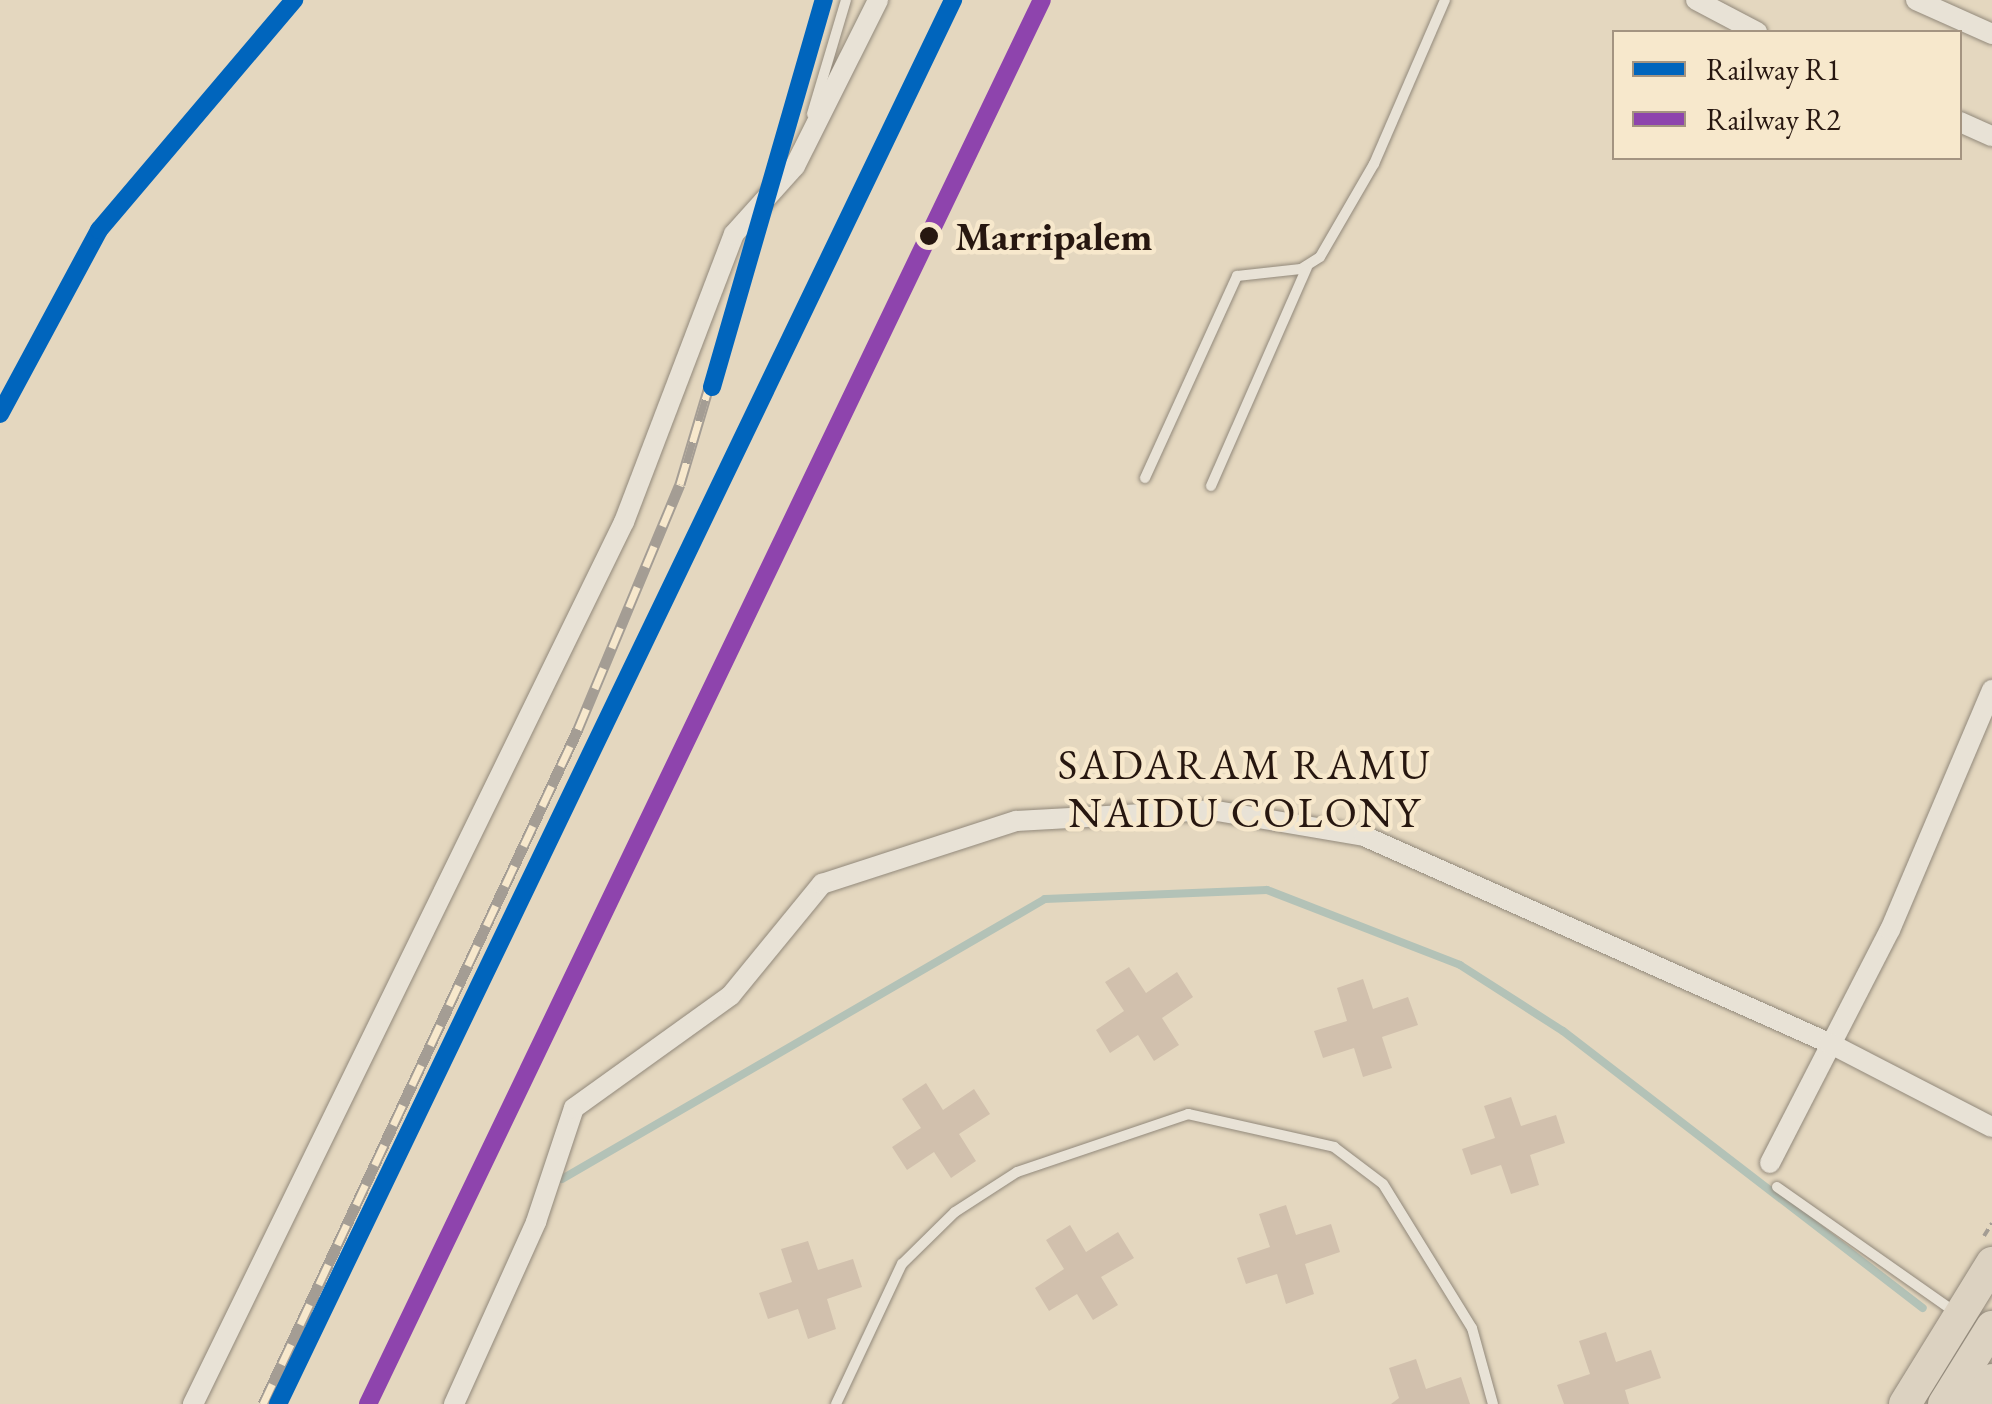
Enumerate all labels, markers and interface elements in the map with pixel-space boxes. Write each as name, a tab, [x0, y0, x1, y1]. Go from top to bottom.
legend	[1612, 30, 1962, 160]
text: Railway R1	[1706, 50, 1841, 89]
text: Railway R2	[1706, 100, 1841, 139]
place label: Marripalem	[955, 212, 1152, 260]
marker: Marripalem	[912, 219, 946, 253]
district label: SADARAM RAMU NAIDU COLONY	[1058, 740, 1432, 838]

